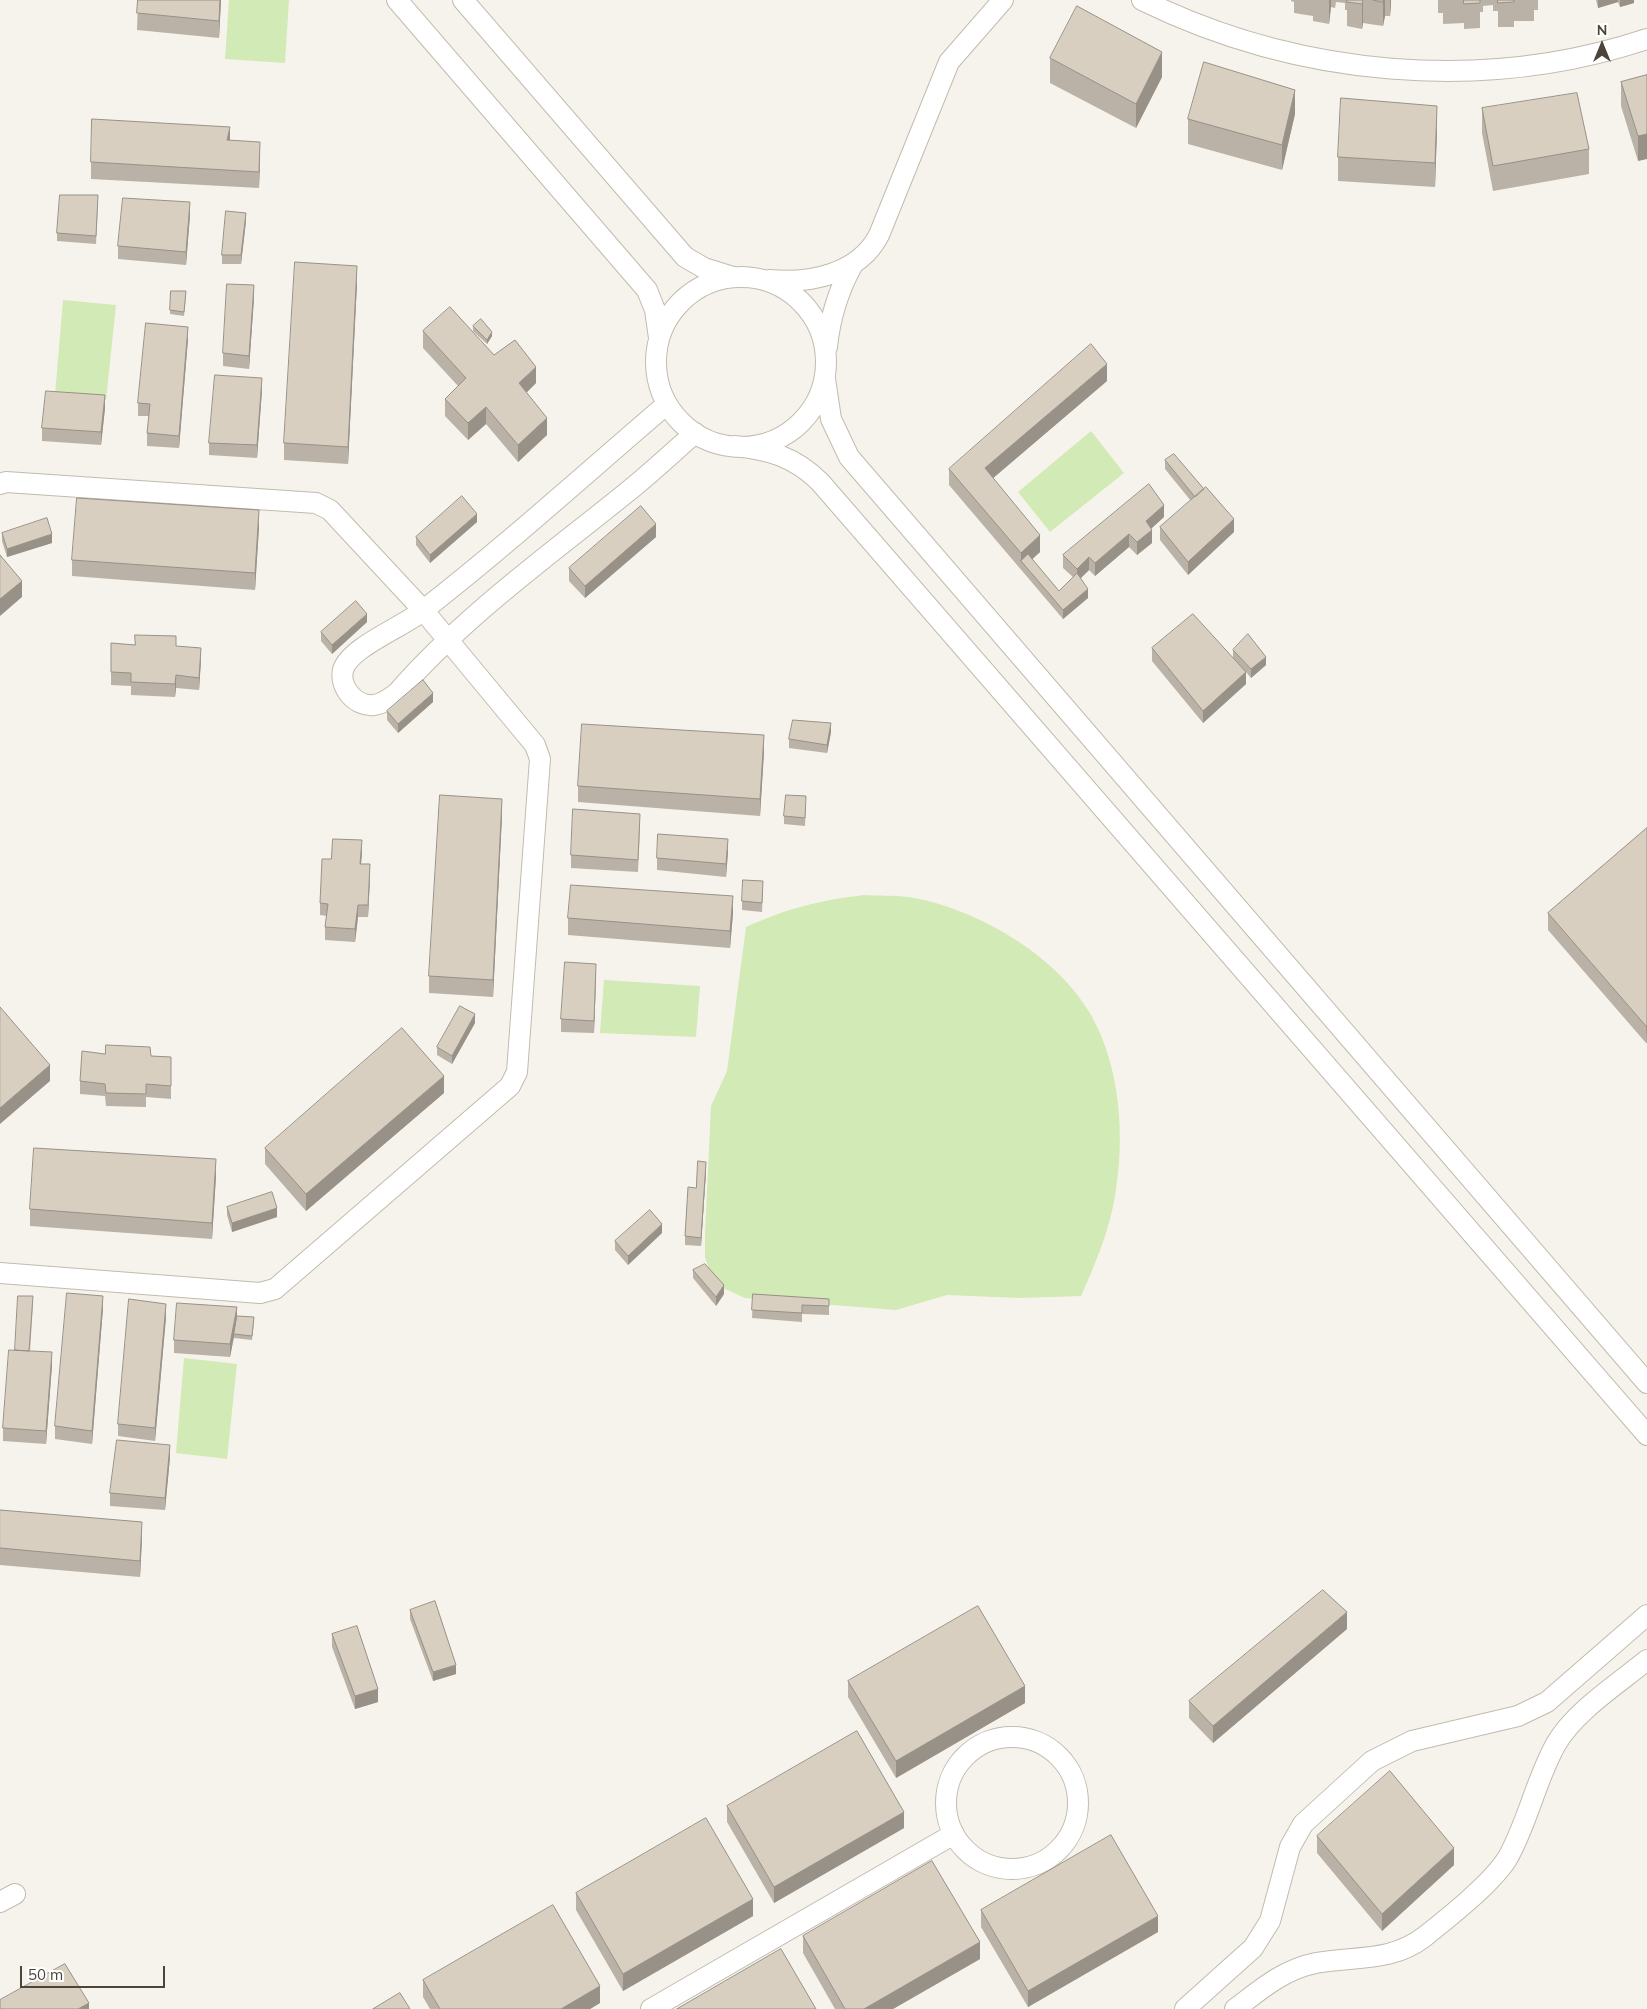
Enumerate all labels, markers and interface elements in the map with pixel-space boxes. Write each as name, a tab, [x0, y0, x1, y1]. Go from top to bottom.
north arrow	[1577, 20, 1627, 70]
text: N	[1597, 21, 1607, 39]
scale bar	[22, 1956, 168, 1988]
text: 50 m	[28, 1965, 63, 1984]

